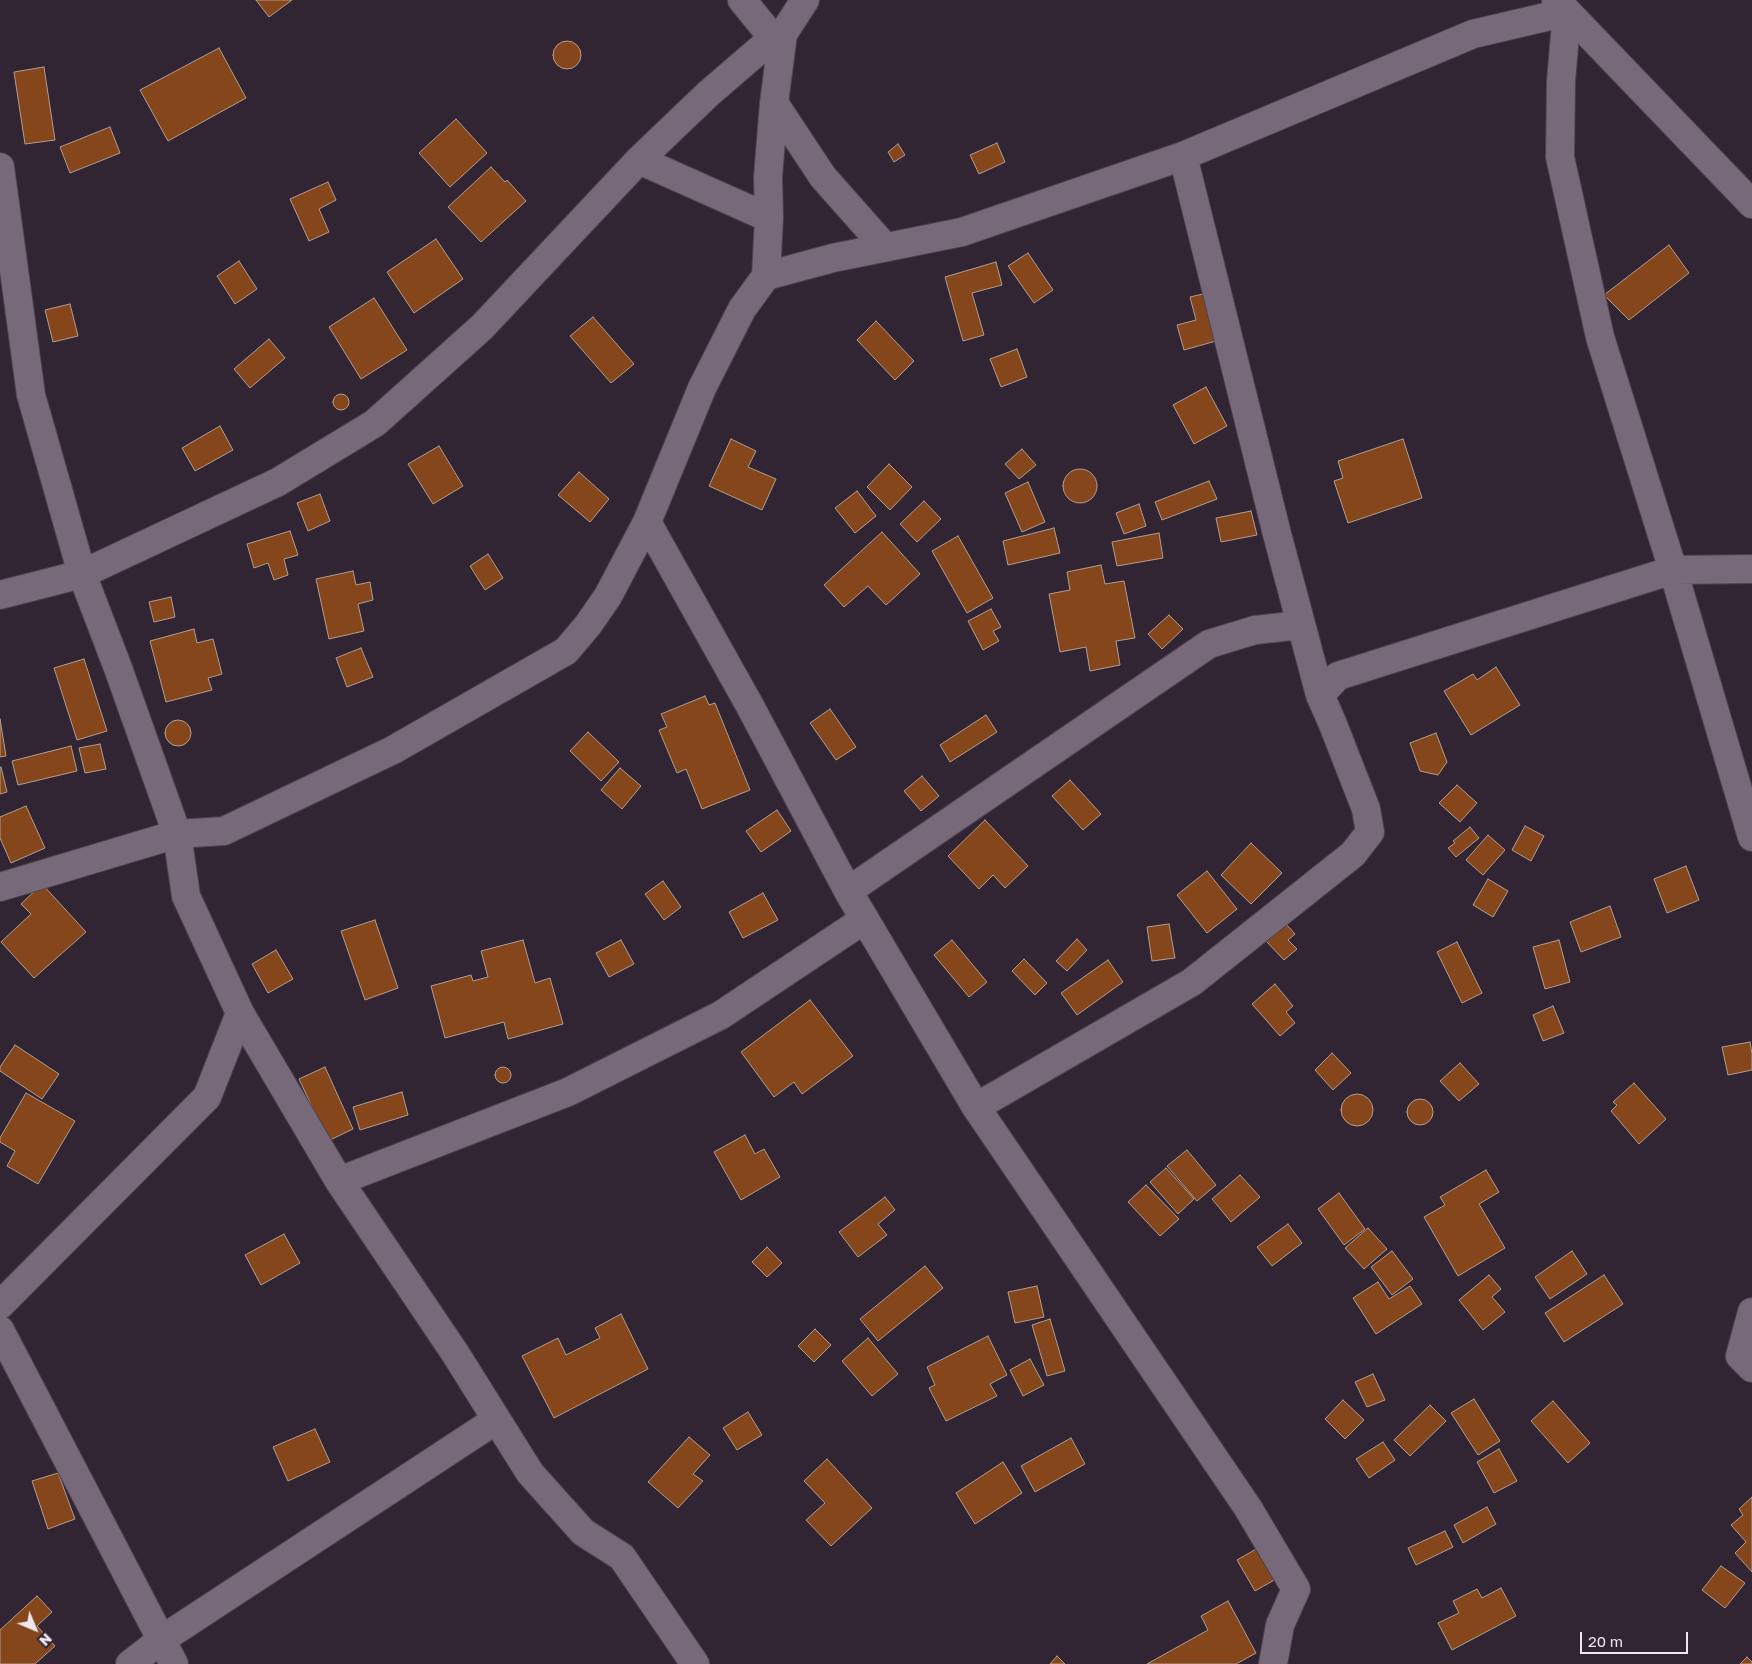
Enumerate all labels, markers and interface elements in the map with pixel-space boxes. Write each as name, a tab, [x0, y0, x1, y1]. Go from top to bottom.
north arrow	[10, 1604, 60, 1654]
scale bar	[1582, 1622, 1690, 1654]
text: N	[36, 1630, 56, 1650]
text: 20 m	[1588, 1632, 1623, 1650]

